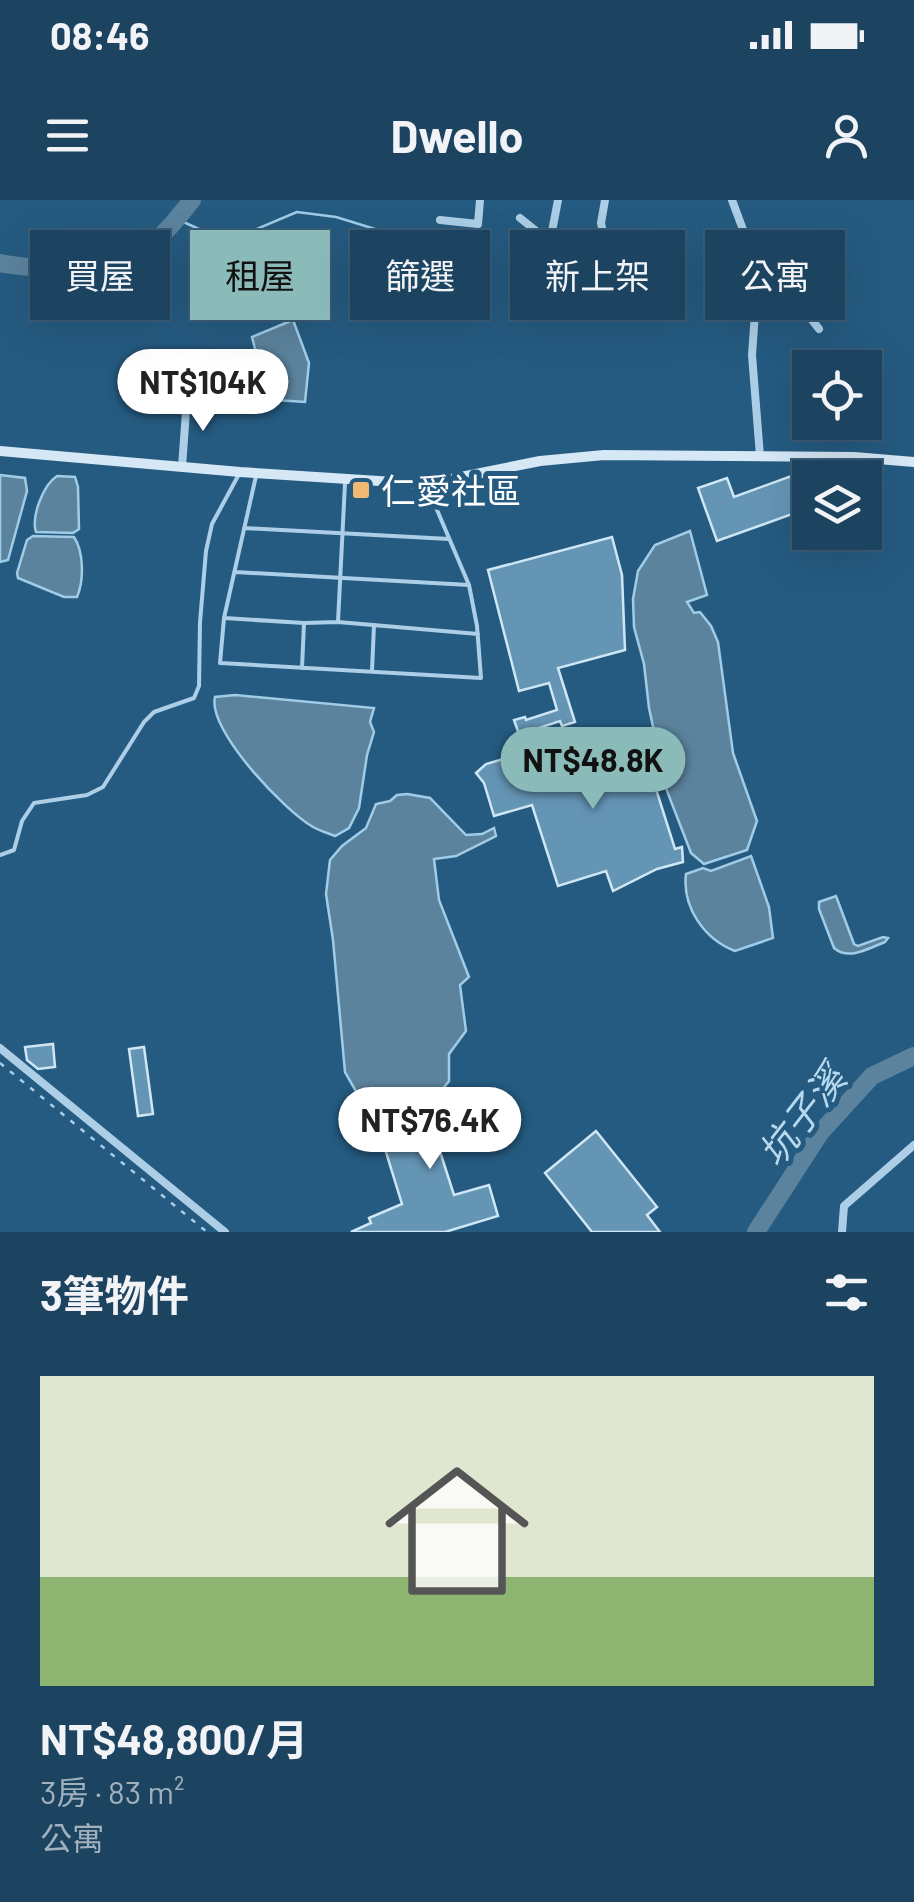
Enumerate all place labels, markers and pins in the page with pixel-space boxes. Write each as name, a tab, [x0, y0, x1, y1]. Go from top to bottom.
pin: NT$104K	[111, 349, 295, 434]
place label: 仁愛社區	[381, 469, 521, 511]
marker: 仁愛社區	[350, 479, 372, 501]
pin: NT$48.8K	[490, 727, 696, 812]
pin: NT$76.4K	[327, 1087, 533, 1172]

